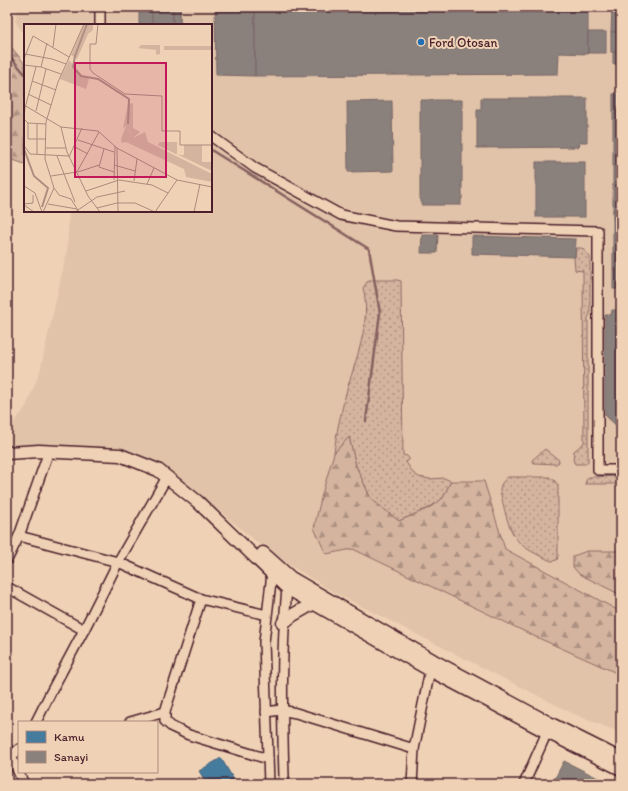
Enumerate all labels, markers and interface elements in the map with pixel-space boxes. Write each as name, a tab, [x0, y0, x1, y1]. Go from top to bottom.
inset map	[24, 24, 212, 212]
place label: Ford Otosan	[429, 35, 497, 50]
marker: Ford Otosan	[416, 37, 426, 47]
legend	[18, 721, 158, 773]
text: Kamu	[54, 730, 85, 744]
text: Sanayi	[54, 750, 88, 764]

